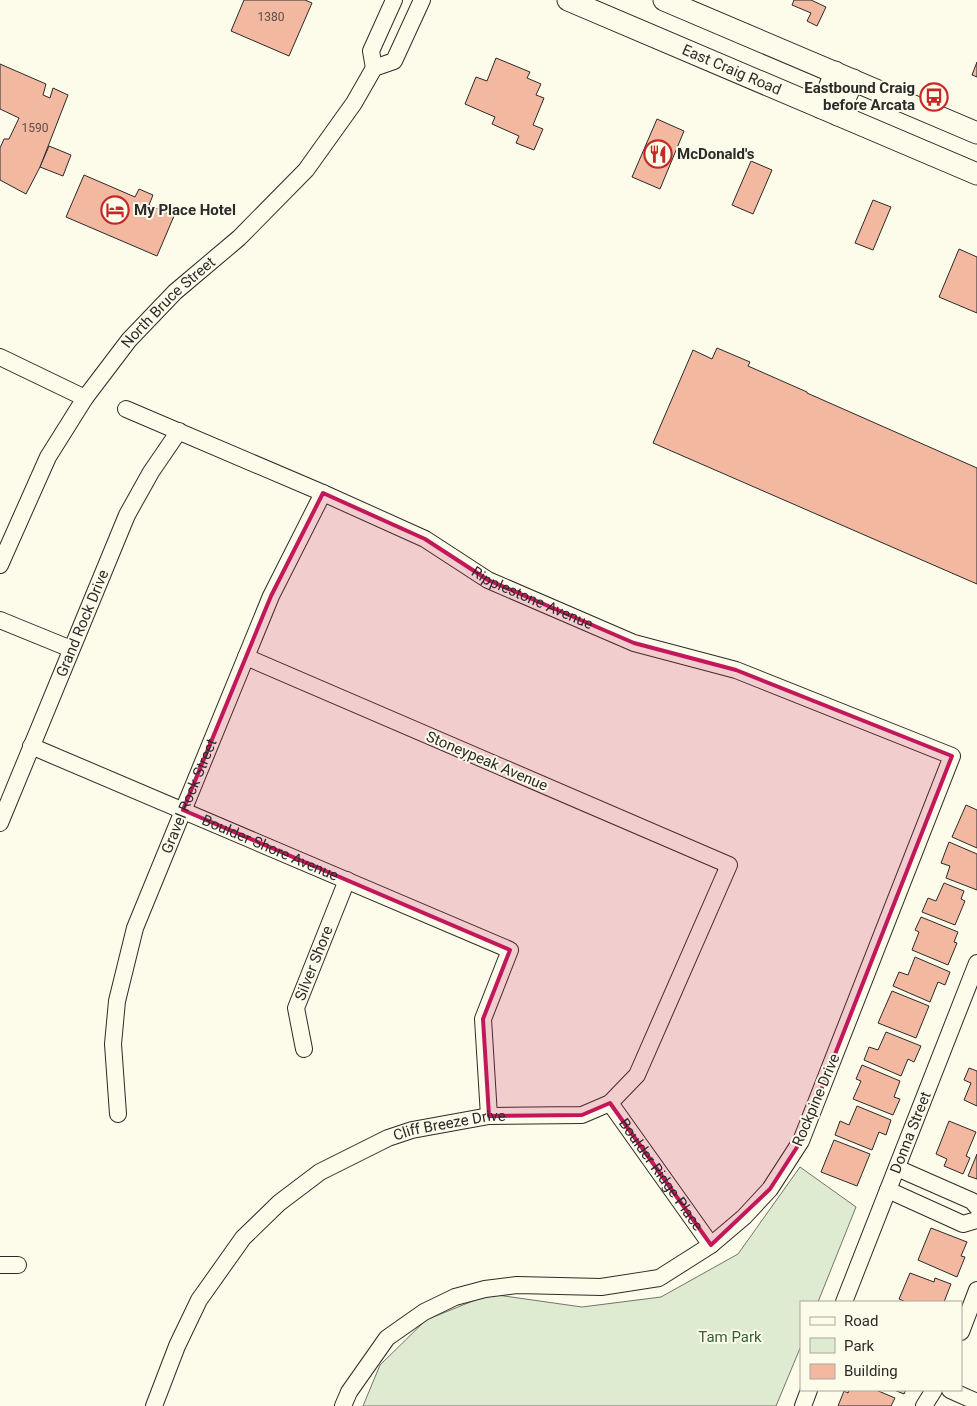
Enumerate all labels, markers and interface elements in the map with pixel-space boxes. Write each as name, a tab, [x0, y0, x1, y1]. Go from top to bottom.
house number: 1380	[258, 10, 285, 24]
street label: East Craig Road	[679, 41, 784, 99]
place label: Eastbound Craig before Arcata	[804, 79, 915, 114]
bus stop icon: Eastbound Craig before Arcata	[919, 82, 949, 112]
house number: 1590	[22, 121, 49, 135]
restaurant icon: McDonald's	[643, 139, 673, 169]
place label: McDonald's	[677, 145, 755, 163]
hotel icon: My Place Hotel	[100, 195, 130, 225]
place label: My Place Hotel	[134, 201, 236, 219]
street label: North Bruce Street	[117, 253, 219, 351]
street label: Ripplestone Avenue	[468, 563, 596, 633]
street label: Grand Rock Drive	[52, 567, 112, 680]
street label: Stoneypeak Avenue	[423, 727, 551, 795]
street label: Gravel Rock Street	[157, 736, 221, 856]
street label: Boulder Shore Avenue	[199, 811, 341, 885]
street label: Silver Shore	[291, 923, 337, 1003]
street label: Rockpine Drive	[788, 1051, 844, 1149]
street label: Donna Street	[886, 1089, 935, 1176]
street label: Cliff Breeze Drive	[391, 1107, 506, 1145]
street label: Boulder Ridge Place	[615, 1115, 707, 1234]
legend	[800, 1301, 962, 1391]
text: Road	[844, 1312, 878, 1330]
park label: Tam Park	[698, 1328, 762, 1346]
text: Park	[844, 1337, 875, 1355]
text: Building	[844, 1362, 898, 1380]

